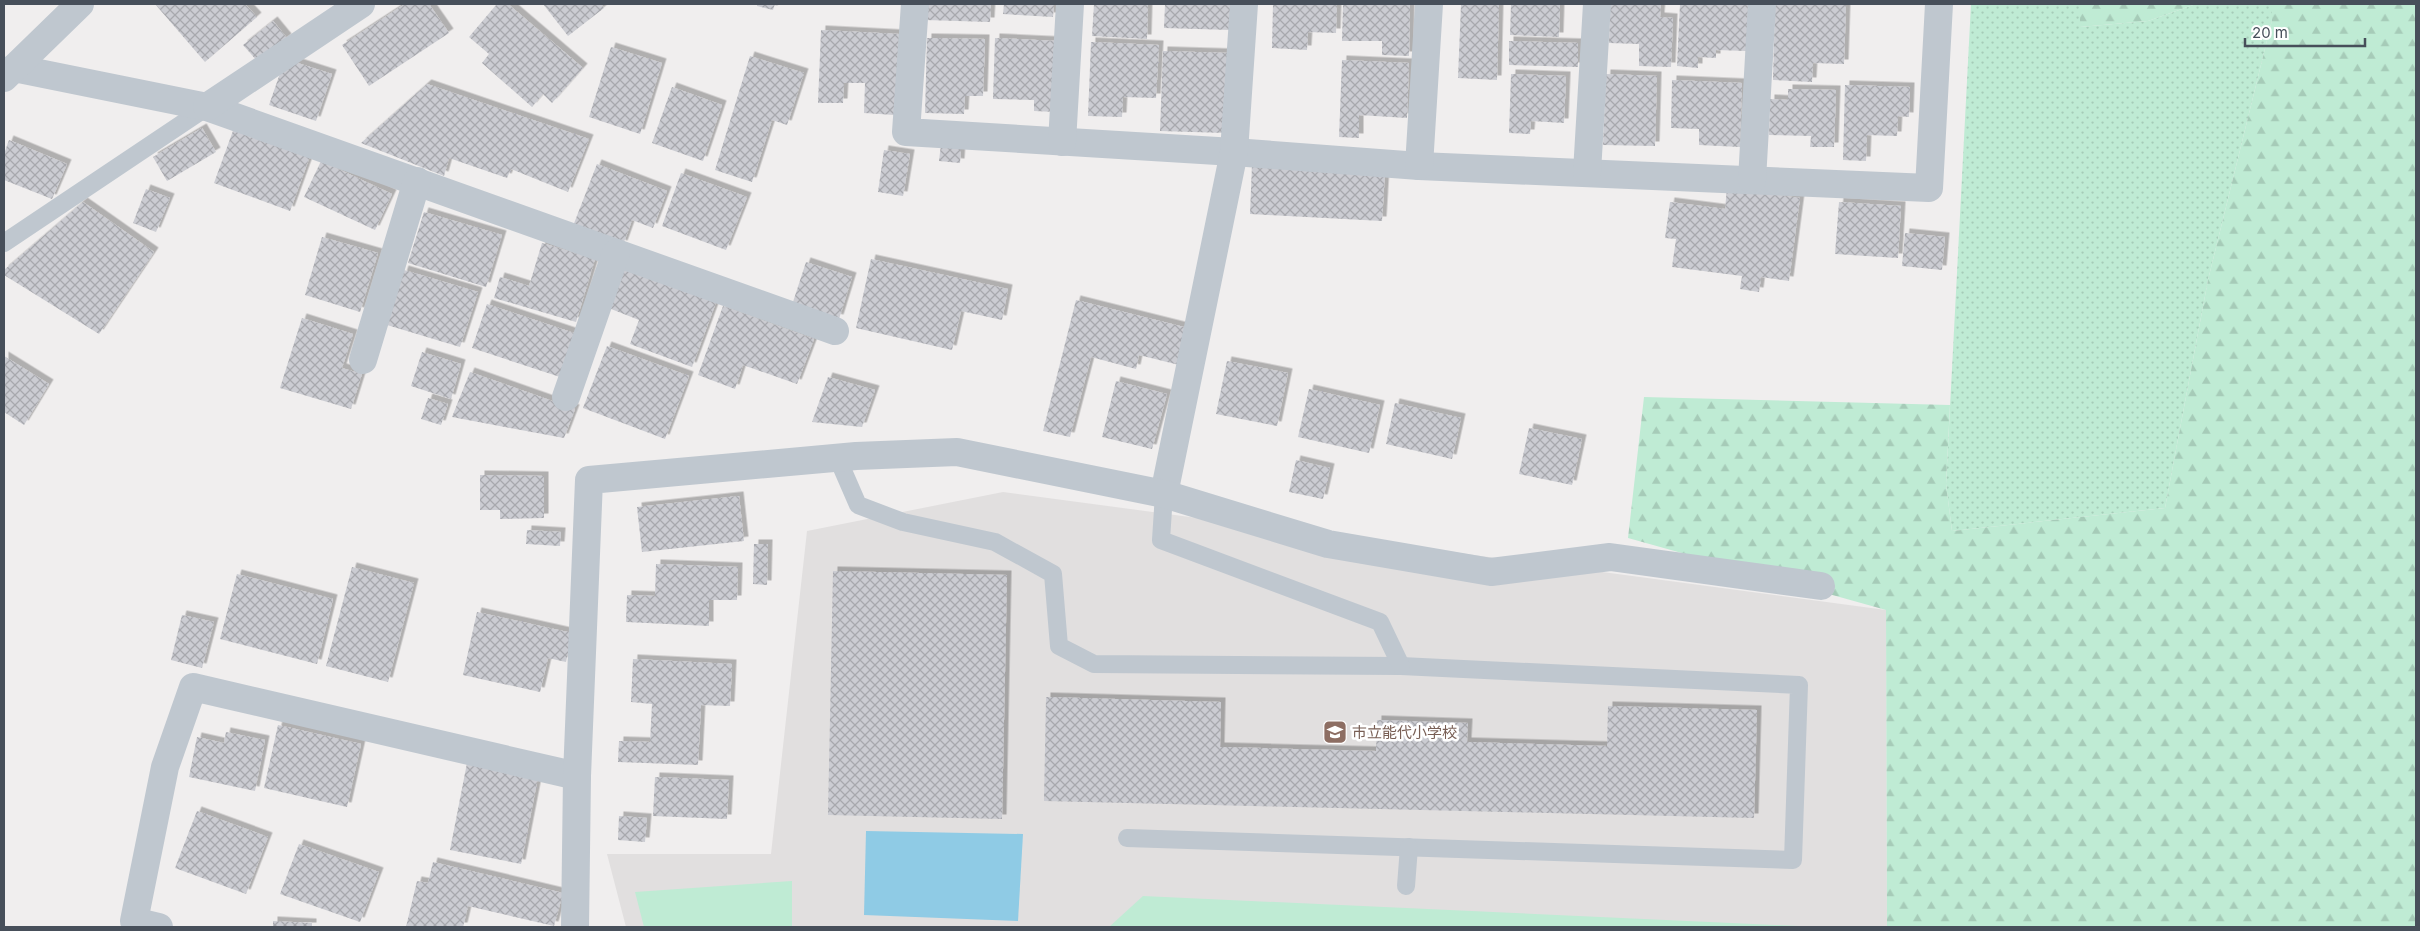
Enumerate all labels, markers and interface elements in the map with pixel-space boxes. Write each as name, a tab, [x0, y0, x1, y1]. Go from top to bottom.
scale bar	[2245, 15, 2365, 47]
text: 20 m	[2252, 23, 2288, 42]
school or university icon: 市立能代小学校	[1322, 719, 1348, 745]
place label: 市立能代小学校	[1352, 723, 1457, 742]

